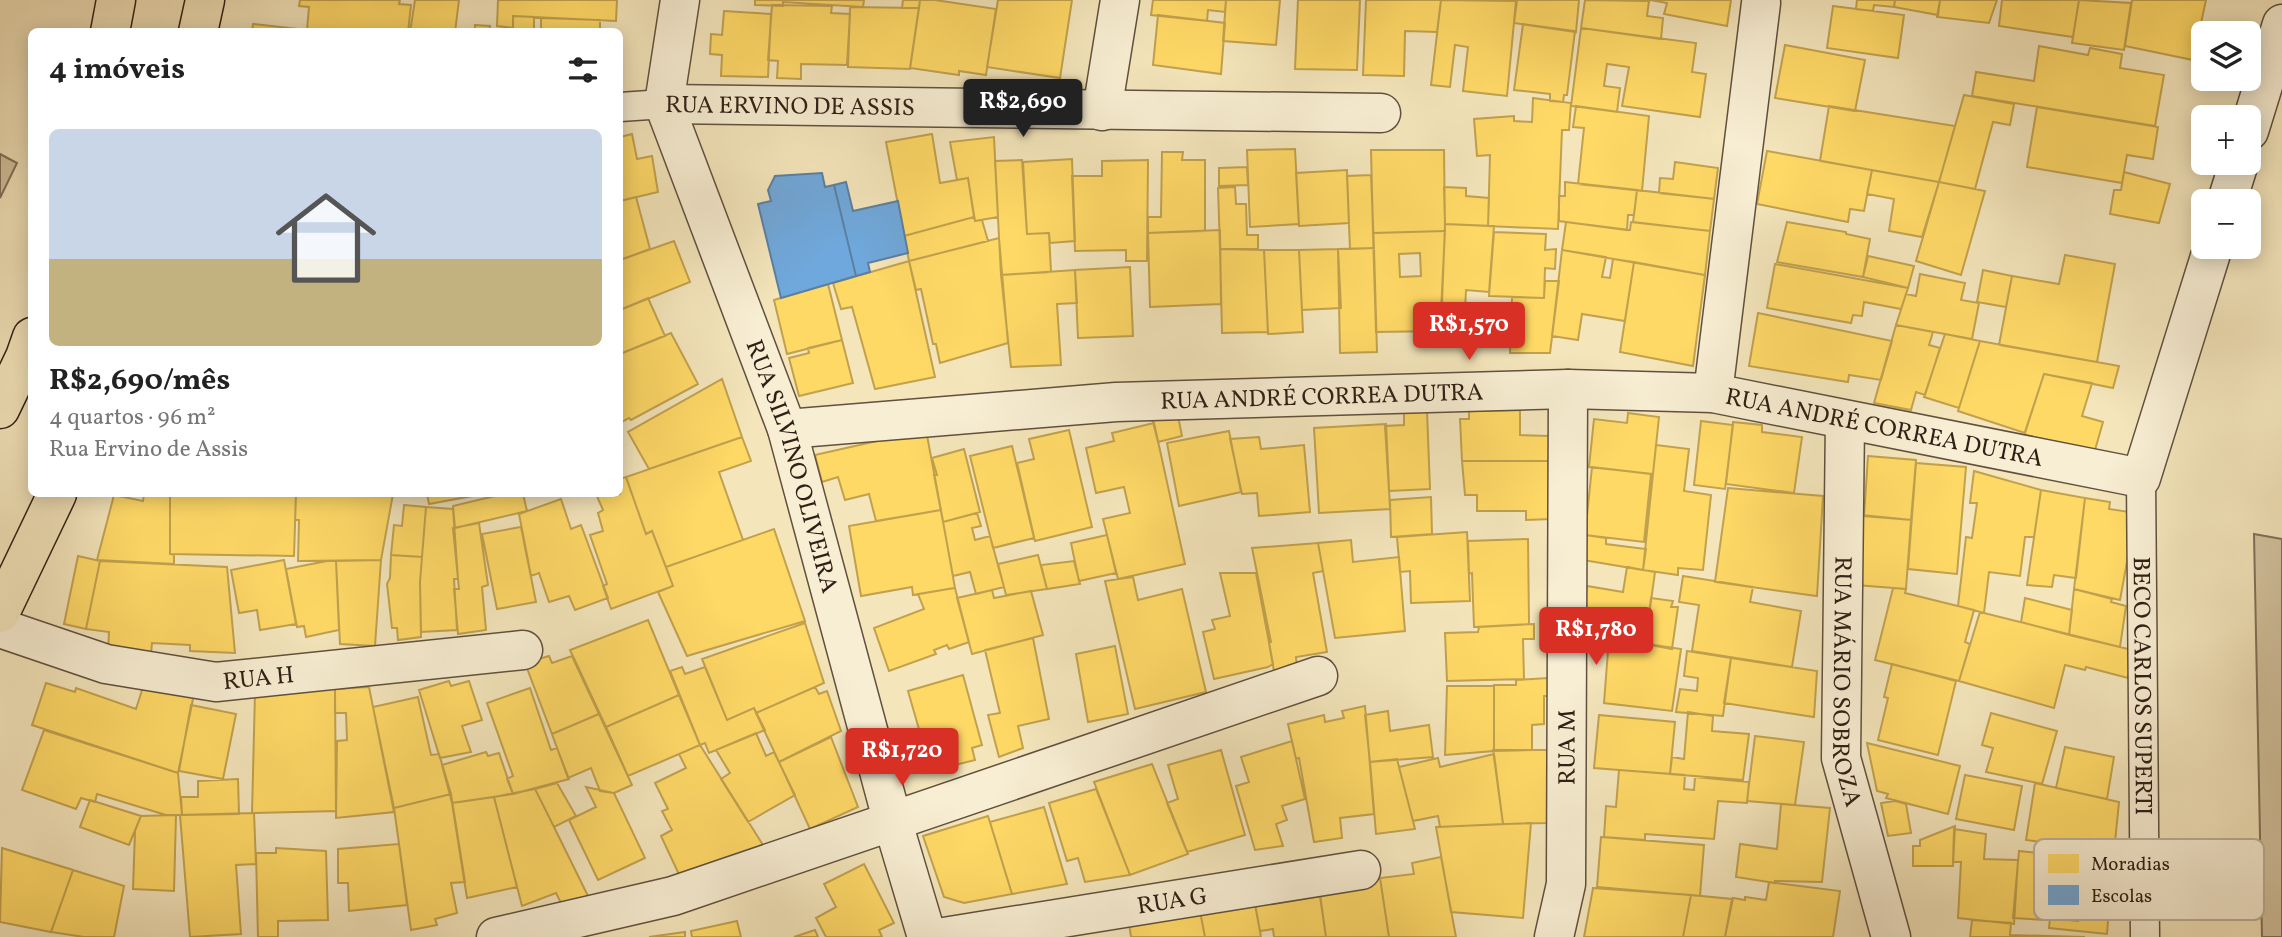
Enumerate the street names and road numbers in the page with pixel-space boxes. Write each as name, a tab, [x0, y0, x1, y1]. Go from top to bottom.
street label: RUA ERVINO DE ASSIS	[665, 89, 915, 126]
street label: RUA SILVINO OLIVEIRA	[736, 335, 845, 597]
street label: RUA ANDRÉ CORREA DUTRA	[1160, 376, 1484, 420]
street label: RUA ANDRÉ CORREA DUTRA	[1722, 381, 2046, 477]
street label: RUA MÁRIO SOBROZA	[1822, 556, 1869, 811]
street label: BECO CARLOS SUPERTI	[2123, 556, 2159, 816]
street label: RUA H	[221, 659, 296, 700]
street label: RUA M	[1551, 709, 1586, 785]
street label: RUA G	[1135, 880, 1210, 925]

